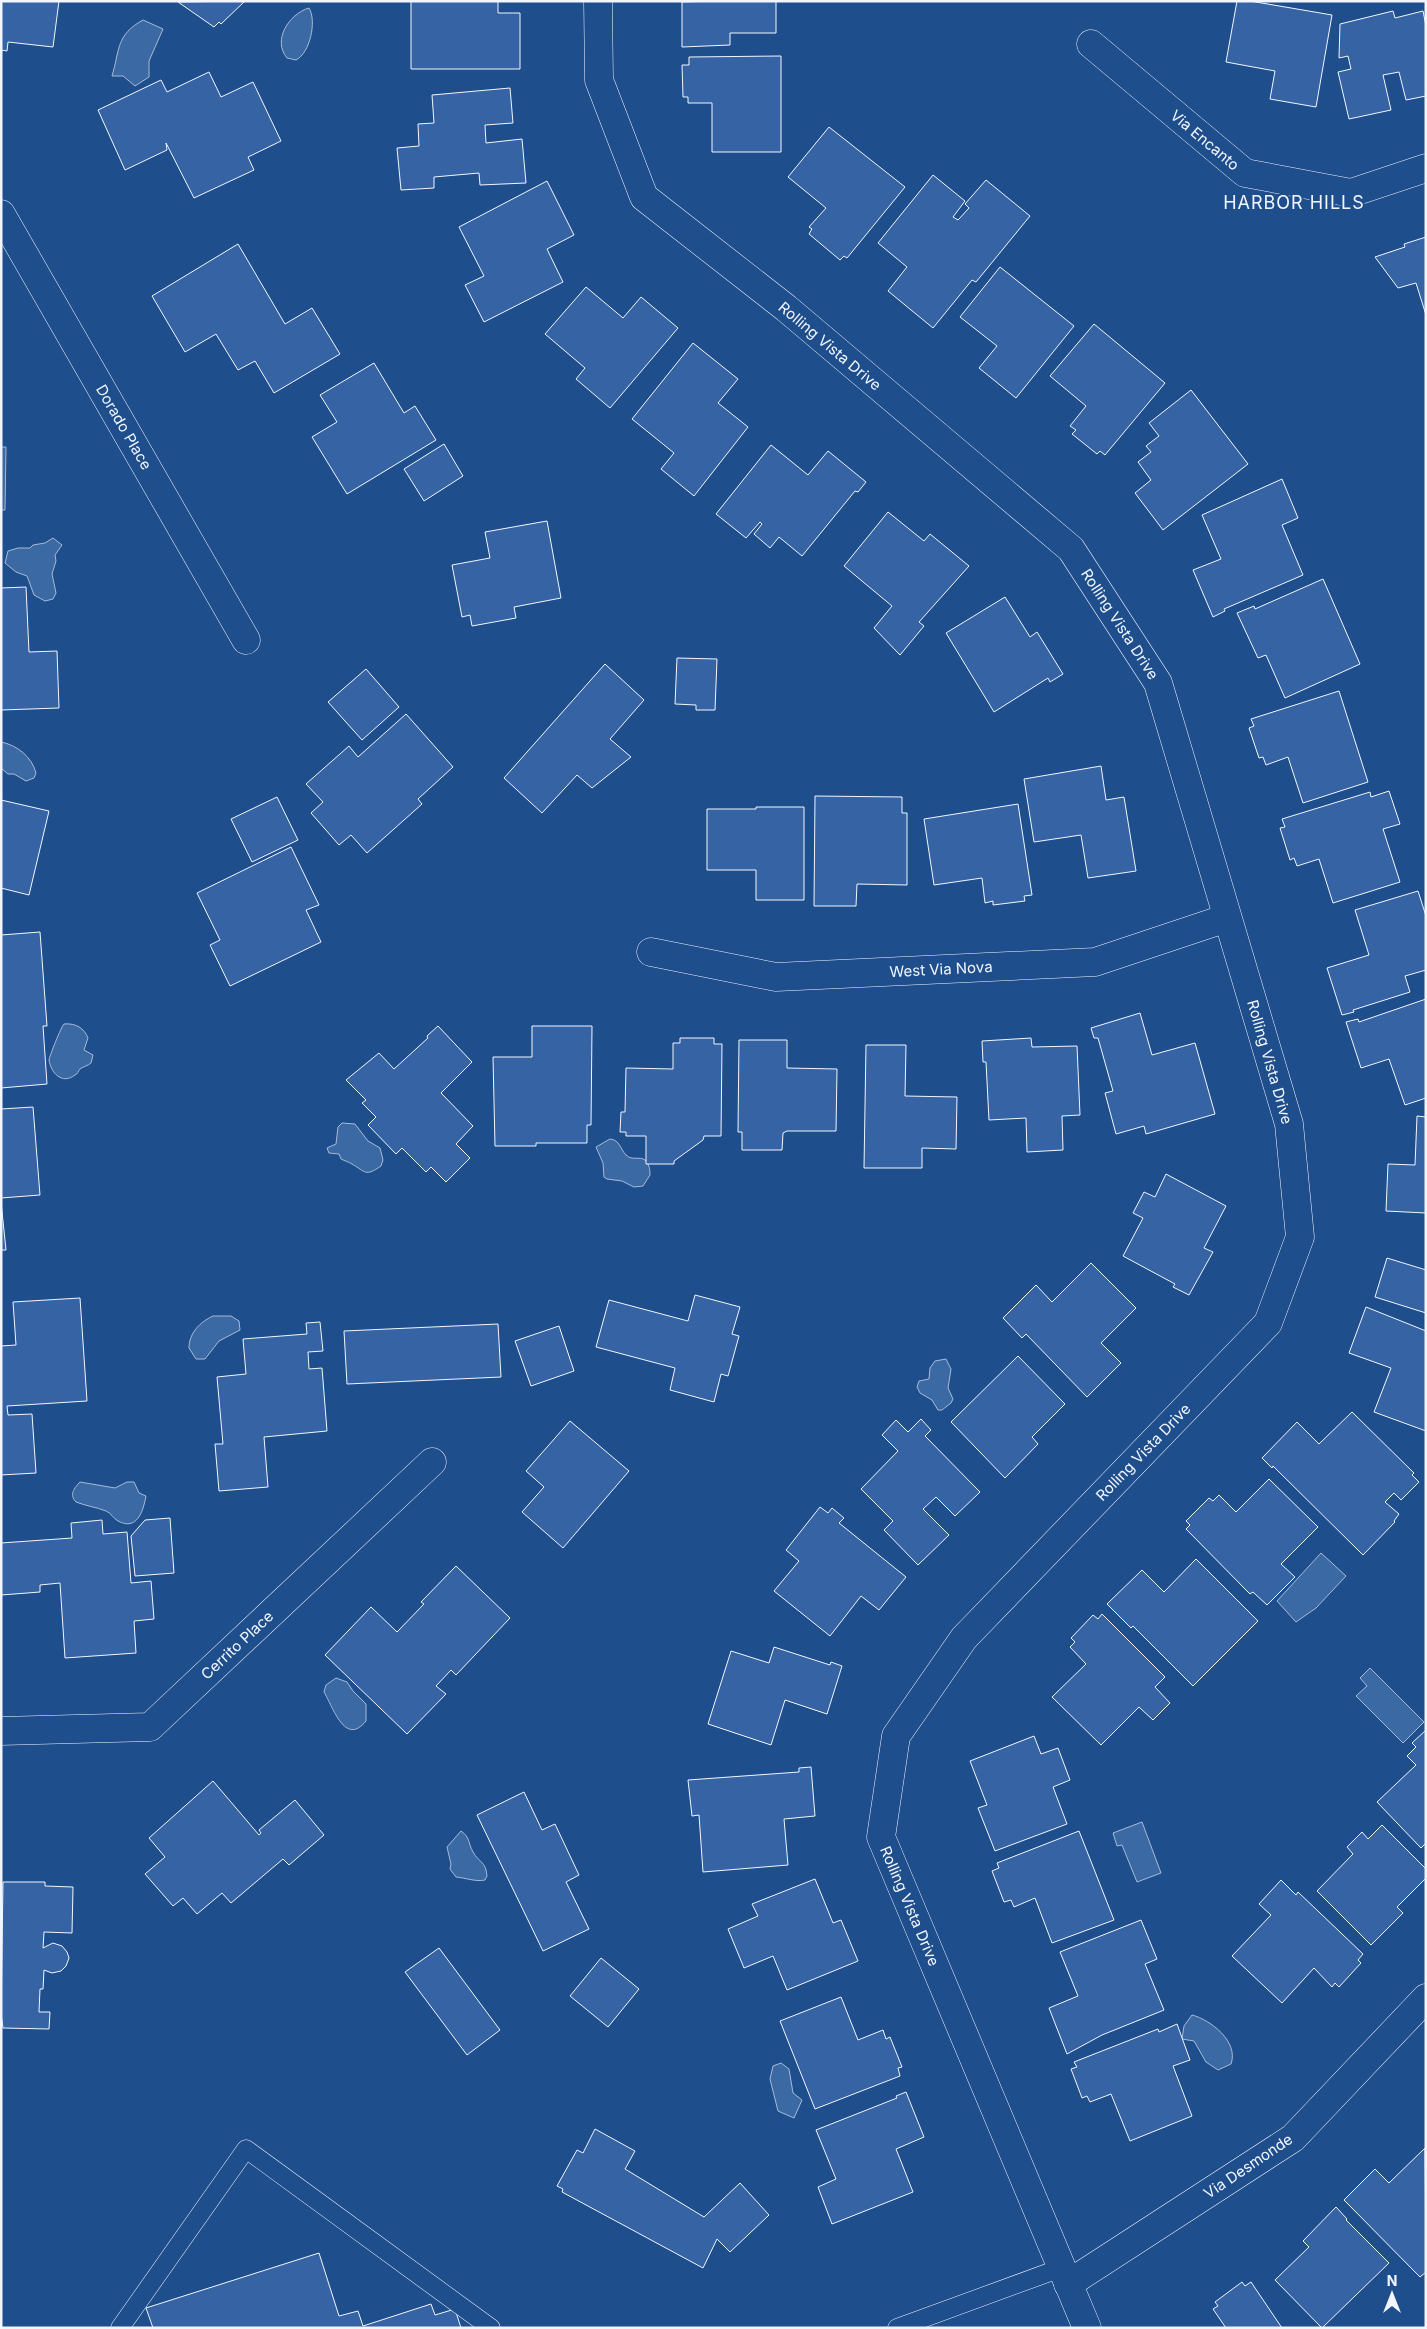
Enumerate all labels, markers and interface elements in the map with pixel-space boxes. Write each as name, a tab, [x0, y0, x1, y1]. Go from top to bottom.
street label: Via Encanto	[1167, 106, 1243, 174]
district label: HARBOR HILLS	[1223, 192, 1365, 213]
street label: Rolling Vista Drive	[775, 297, 885, 395]
street label: Dorado Place	[92, 381, 156, 473]
street label: Rolling Vista Drive	[1077, 565, 1163, 683]
street label: West Via Nova	[889, 957, 993, 981]
street label: Rolling Vista Drive	[1243, 998, 1297, 1126]
street label: Rolling Vista Drive	[1092, 1399, 1194, 1505]
street label: Cerrito Place	[197, 1607, 277, 1683]
street label: Rolling Vista Drive	[876, 1843, 944, 1969]
street label: Via Desmonde	[1200, 2129, 1296, 2203]
north arrow	[1367, 2269, 1417, 2319]
text: N	[1387, 2272, 1397, 2289]

